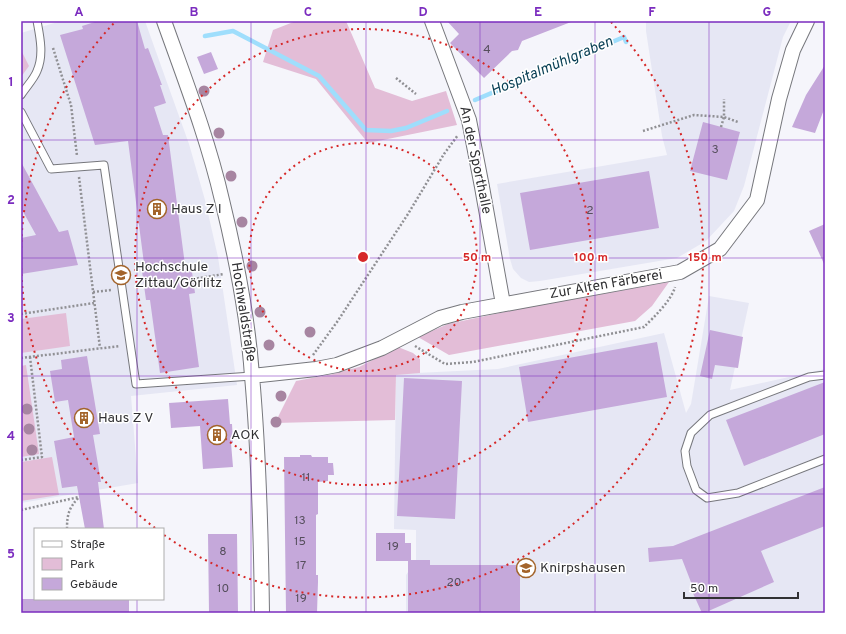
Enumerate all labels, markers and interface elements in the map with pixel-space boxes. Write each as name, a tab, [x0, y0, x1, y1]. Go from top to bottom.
text: A	[74, 5, 84, 21]
text: B	[190, 5, 199, 21]
text: C	[304, 5, 312, 21]
text: D	[418, 5, 428, 21]
text: E	[534, 5, 542, 21]
text: F	[648, 5, 656, 21]
text: G	[763, 5, 772, 21]
water label: Hospitalmühlgraben	[488, 33, 616, 101]
house number: 4	[483, 42, 491, 58]
text: 1	[8, 75, 14, 91]
street label: An der Sporthalle	[455, 104, 495, 216]
house number: 3	[711, 142, 719, 158]
text: 2	[7, 193, 15, 209]
building icon: Haus Z I	[146, 198, 168, 220]
place label: Haus Z I	[171, 201, 222, 218]
house number: 2	[586, 203, 594, 219]
centre of rings	[356, 250, 370, 264]
text: 50 m	[463, 250, 491, 266]
text: 100 m	[574, 250, 608, 266]
text: 150 m	[688, 250, 722, 266]
place label: Hochschule Zittau/Görlitz	[135, 259, 222, 292]
street label: Hochwaldstraße	[227, 261, 259, 363]
school or university icon: Hochschule Zittau/Görlitz	[110, 264, 132, 286]
street label: Zur Alten Färberei	[548, 267, 664, 303]
text: 3	[7, 311, 15, 327]
building icon: Haus Z V	[73, 407, 95, 429]
place label: Haus Z V	[98, 410, 153, 427]
building icon: AOK	[206, 424, 228, 446]
place label: AOK	[231, 427, 260, 444]
text: 4	[7, 429, 15, 445]
house number: 11	[302, 470, 310, 486]
house number: 13	[294, 513, 306, 529]
legend	[34, 528, 164, 600]
house number: 15	[294, 534, 306, 550]
text: Straße	[70, 537, 105, 553]
house number: 19	[387, 539, 399, 555]
house number: 8	[219, 544, 227, 560]
text: 5	[7, 547, 15, 563]
text: Park	[70, 557, 95, 573]
school or university icon: Knirpshausen	[515, 557, 537, 579]
house number: 17	[296, 558, 306, 574]
place label: Knirpshausen	[540, 560, 626, 577]
scale bar	[684, 574, 798, 600]
house number: 20	[446, 575, 462, 591]
text: Gebäude	[70, 577, 118, 593]
house number: 10	[217, 581, 229, 597]
text: 50 m	[690, 581, 718, 597]
house number: 19	[295, 591, 307, 607]

